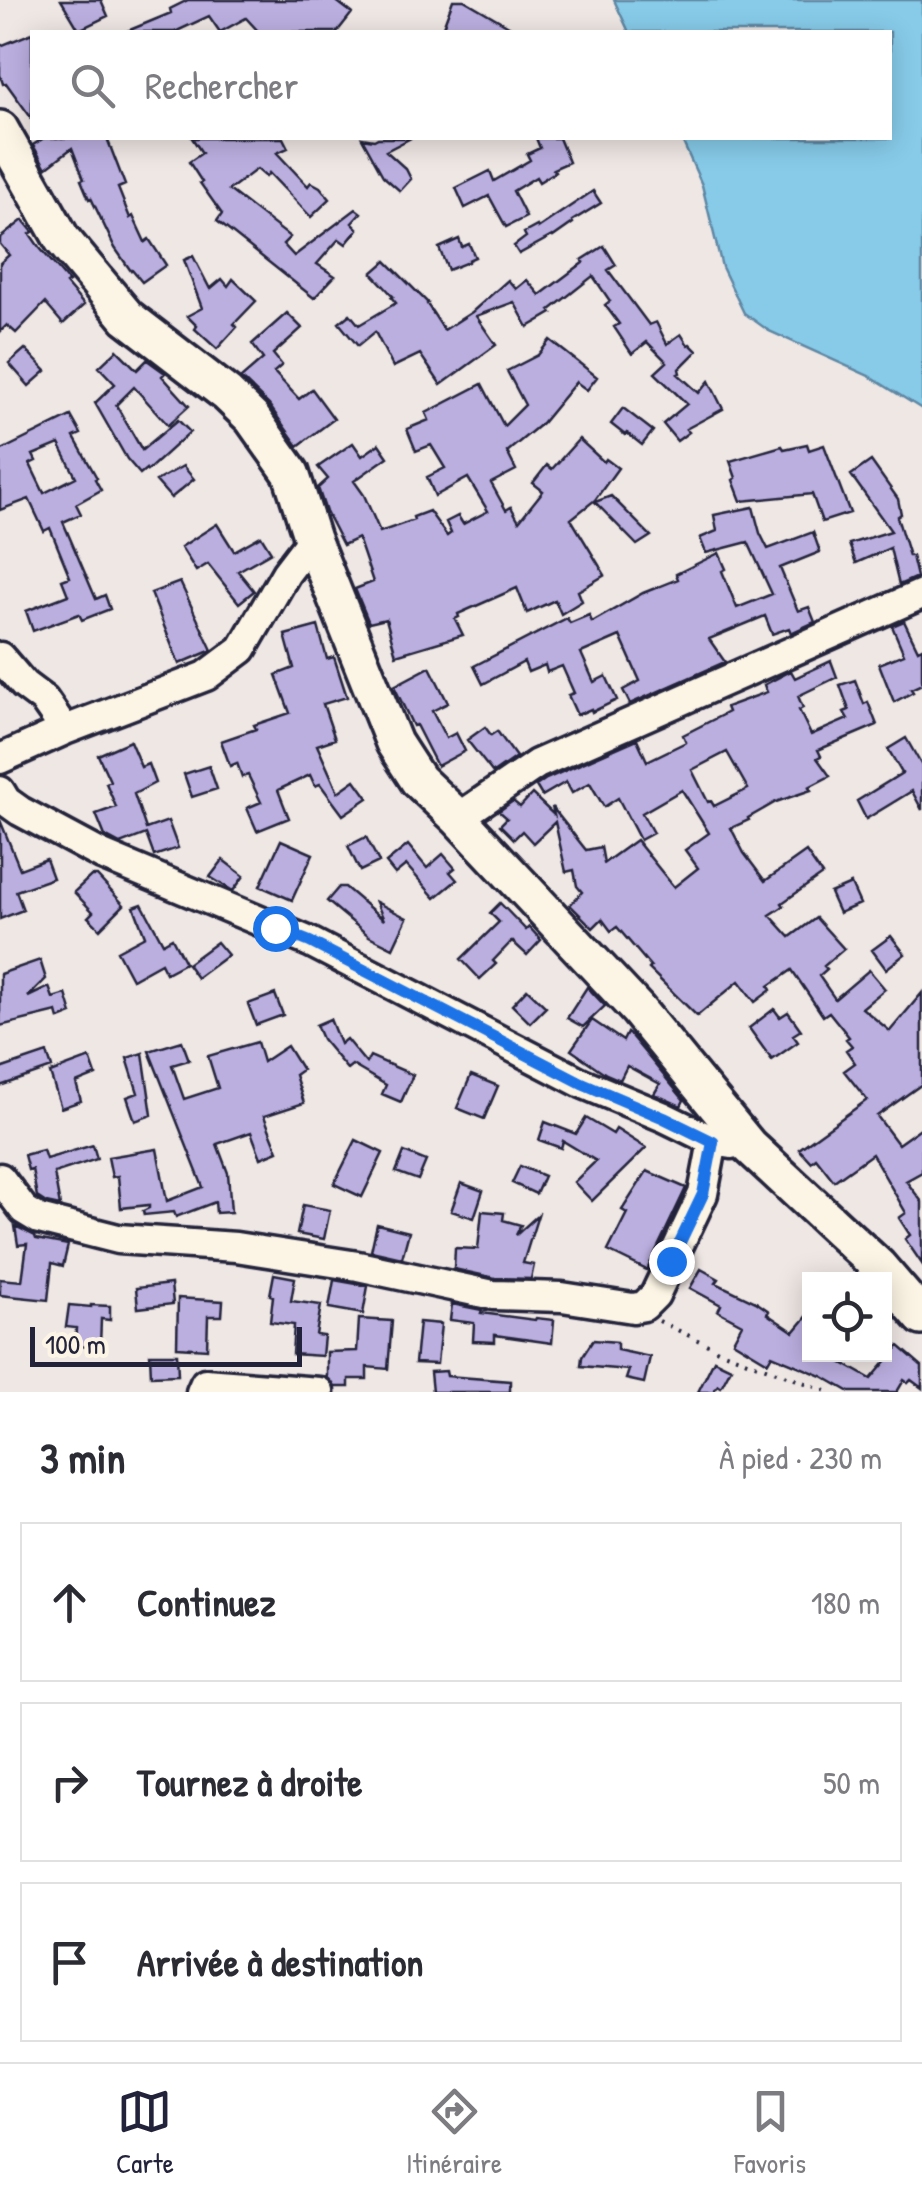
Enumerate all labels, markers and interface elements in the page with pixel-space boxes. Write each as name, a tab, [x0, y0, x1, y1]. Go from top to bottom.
search box	[30, 30, 892, 140]
icon: search	[65, 58, 120, 113]
text: Rechercher	[145, 59, 298, 111]
route start	[253, 906, 299, 952]
route end	[649, 1239, 695, 1285]
map controls	[802, 1272, 892, 1362]
button: locate	[802, 1272, 892, 1362]
scale bar	[30, 1322, 302, 1366]
text: 100 m	[45, 1325, 106, 1363]
text: 3 min	[40, 1429, 125, 1486]
text: À pied · 230 m	[719, 1436, 882, 1479]
icon: ahead	[42, 1575, 97, 1630]
text: Continuez	[137, 1576, 276, 1628]
text: 180 m	[811, 1581, 880, 1624]
icon: right	[42, 1755, 97, 1810]
text: Tournez à droite	[137, 1756, 362, 1808]
text: 50 m	[823, 1761, 880, 1804]
icon: arrive	[42, 1935, 97, 1990]
text: Arrivée à destination	[137, 1936, 423, 1988]
tab: Carte	[116, 2084, 174, 2182]
tab: Itinéraire	[406, 2084, 502, 2182]
tab: Favoris	[734, 2084, 806, 2182]

